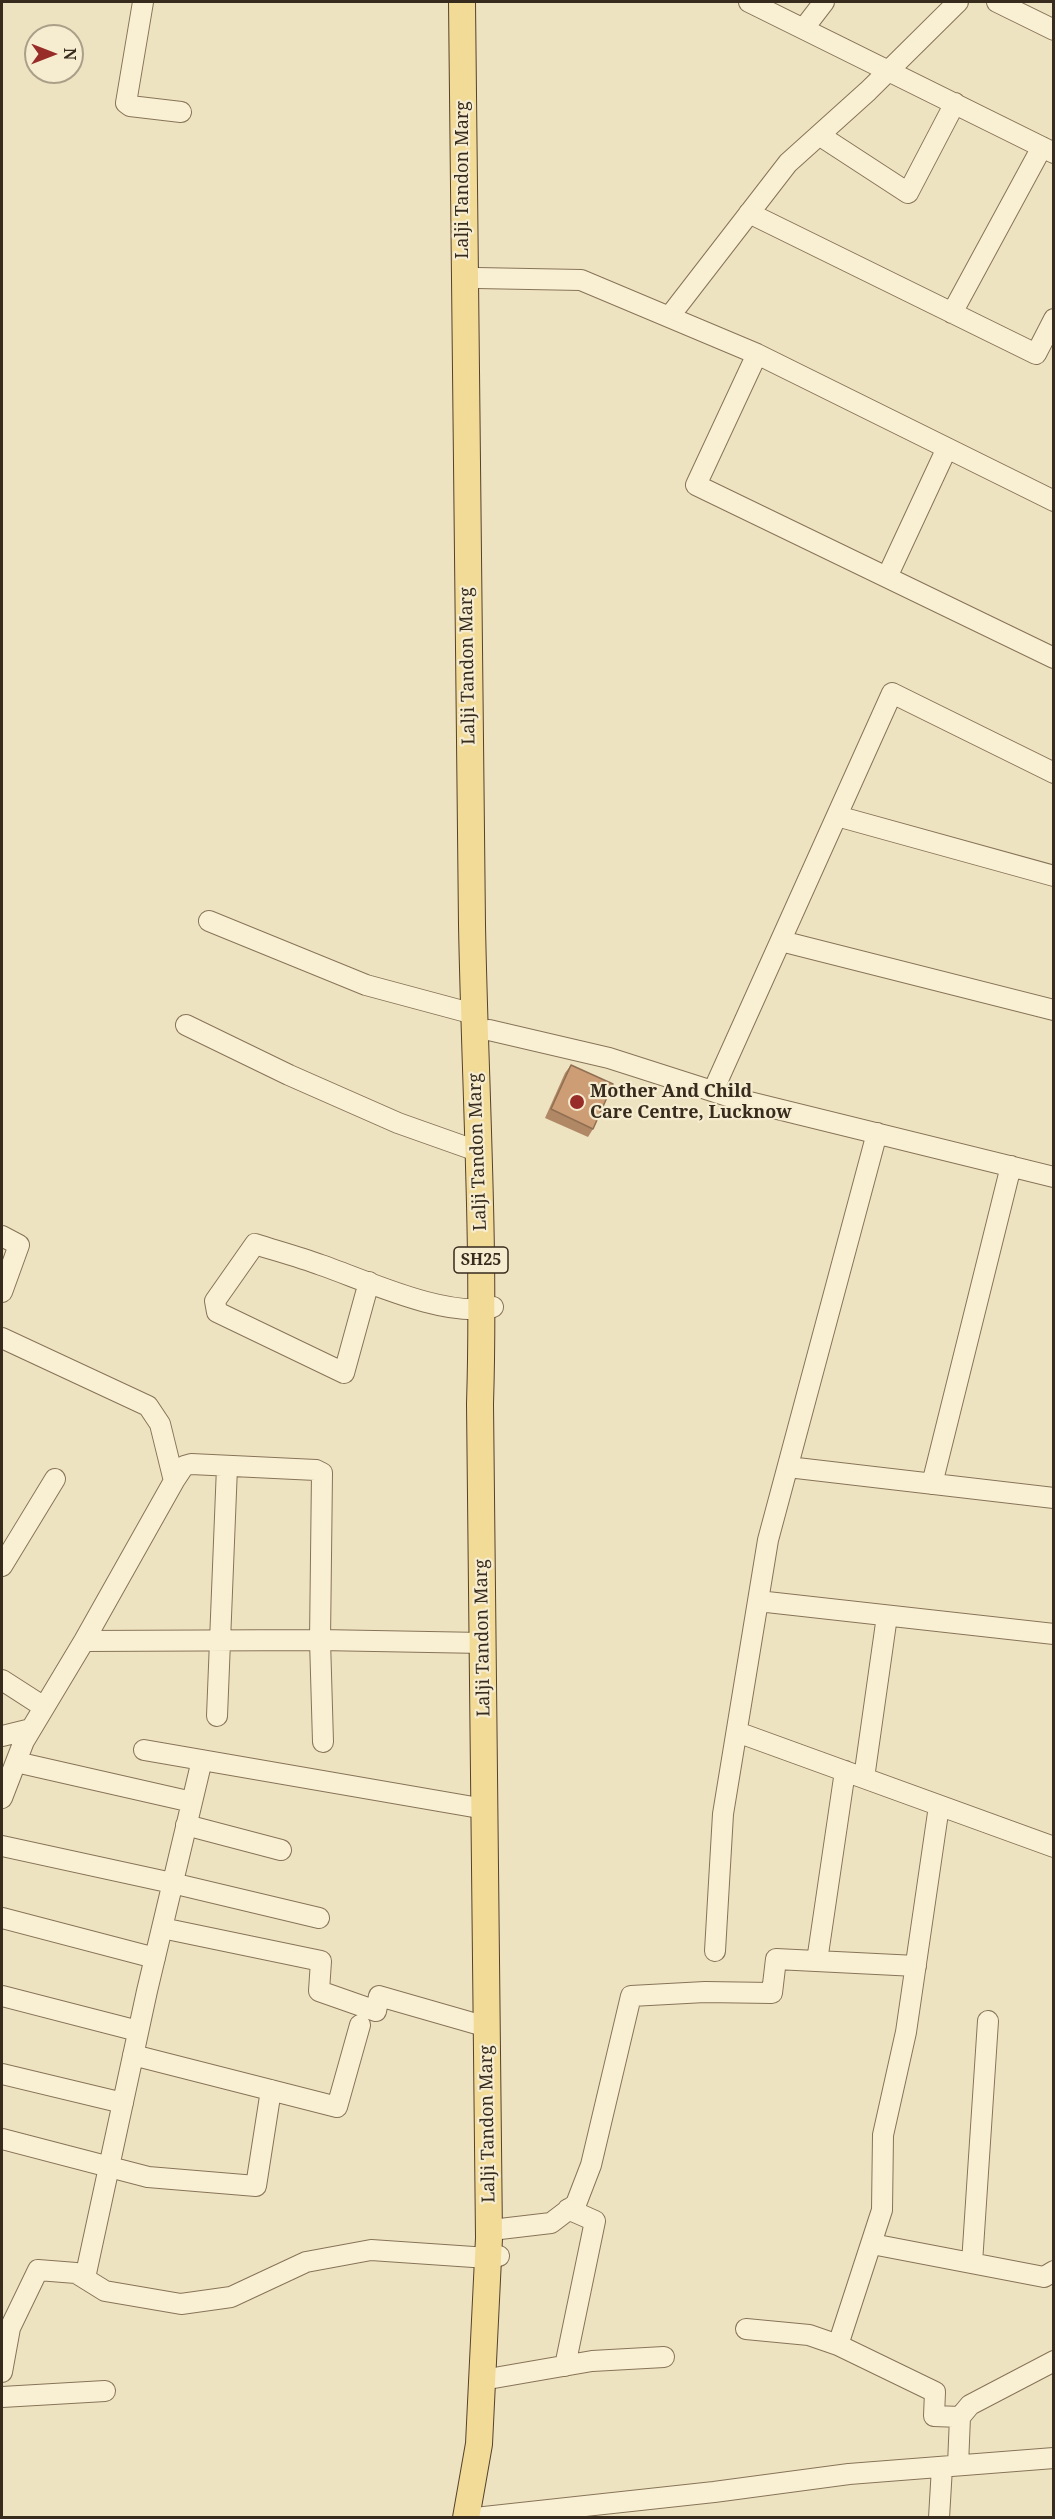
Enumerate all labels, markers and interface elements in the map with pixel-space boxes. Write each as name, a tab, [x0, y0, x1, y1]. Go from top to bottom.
north arrow	[24, 24, 84, 84]
text: N	[59, 48, 81, 60]
street label: Lalji Tandon Marg	[452, 101, 474, 259]
street label: Lalji Tandon Marg	[456, 587, 480, 745]
street label: Lalji Tandon Marg	[464, 1073, 492, 1231]
place label: Mother And Child Care Centre, Lucknow	[590, 1081, 792, 1124]
marker: Mother And Child Care Centre, Lucknow	[568, 1093, 586, 1111]
road number: SH25	[454, 1247, 508, 1273]
street label: Lalji Tandon Marg	[471, 1559, 495, 1717]
street label: Lalji Tandon Marg	[476, 2045, 500, 2203]

